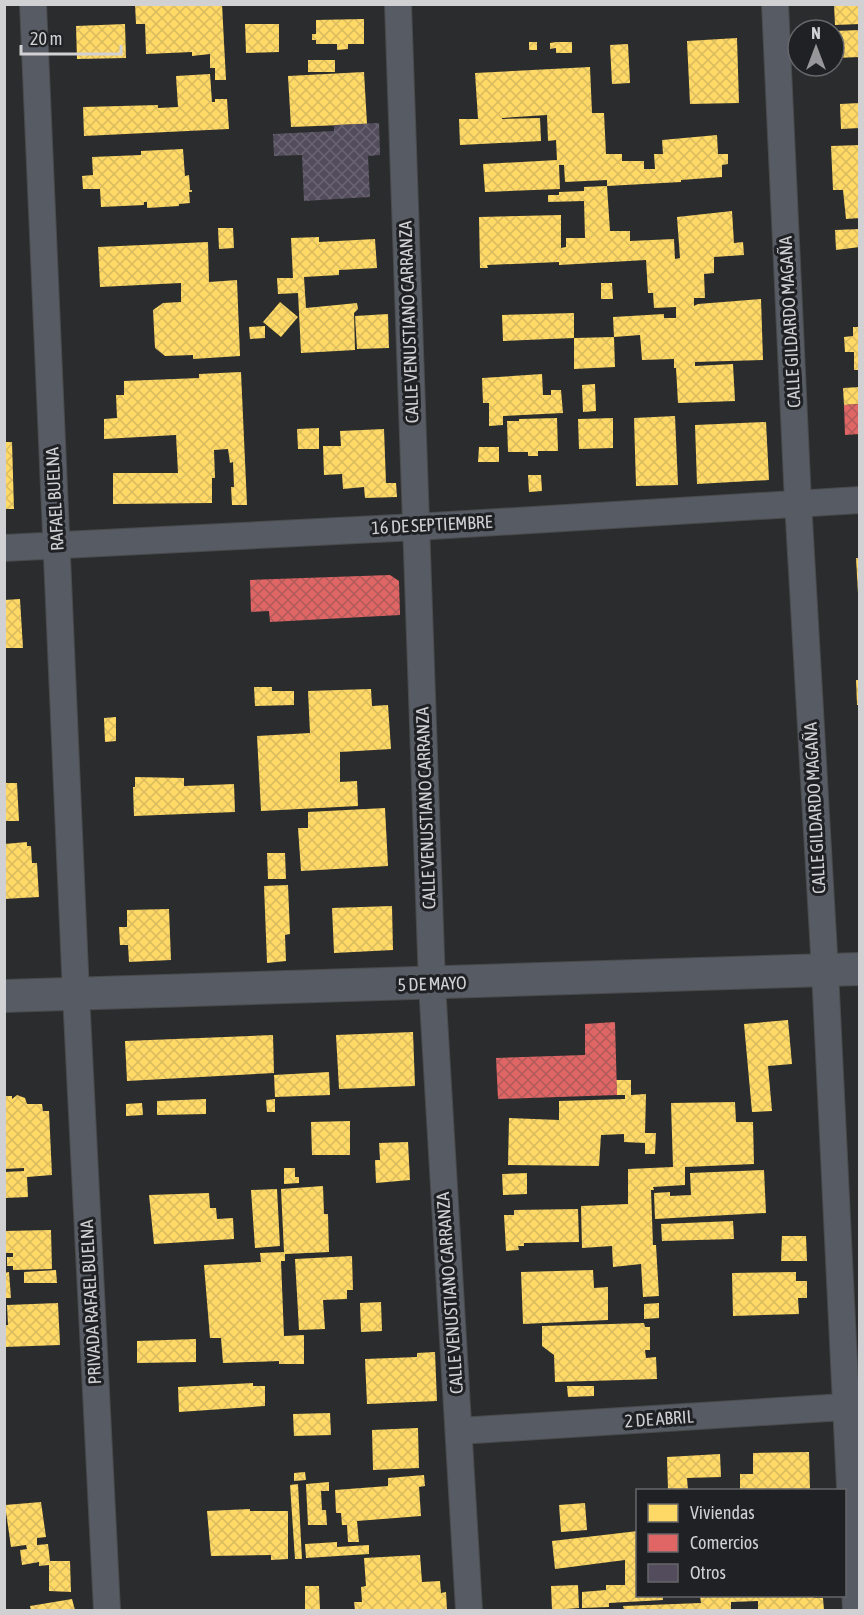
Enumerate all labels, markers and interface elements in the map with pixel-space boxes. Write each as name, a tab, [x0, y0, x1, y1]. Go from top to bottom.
scale bar	[21, 18, 122, 56]
north arrow	[786, 18, 846, 78]
text: N	[811, 24, 821, 42]
text: 20 m	[30, 28, 62, 49]
street label: CALLE VENUSTIANO CARRANZA	[394, 220, 423, 424]
street label: CALLE GILDARDO MAGAÑA	[775, 236, 804, 408]
street label: RAFAEL BUELNA	[41, 446, 68, 551]
street label: 16 DE SEPTIEMBRE	[371, 511, 493, 538]
street label: CALLE VENUSTIANO CARRANZA	[411, 706, 440, 910]
street label: CALLE GILDARDO MAGAÑA	[800, 722, 829, 894]
street label: 5 DE MAYO	[397, 972, 467, 995]
street label: CALLE VENUSTIANO CARRANZA	[432, 1191, 467, 1395]
street label: PRIVADA RAFAEL BUELNA	[76, 1219, 105, 1385]
street label: 2 DE ABRIL	[624, 1406, 694, 1431]
legend	[636, 1489, 846, 1597]
text: Viviendas	[690, 1502, 755, 1523]
text: Comercios	[690, 1532, 759, 1553]
text: Otros	[690, 1562, 726, 1583]

